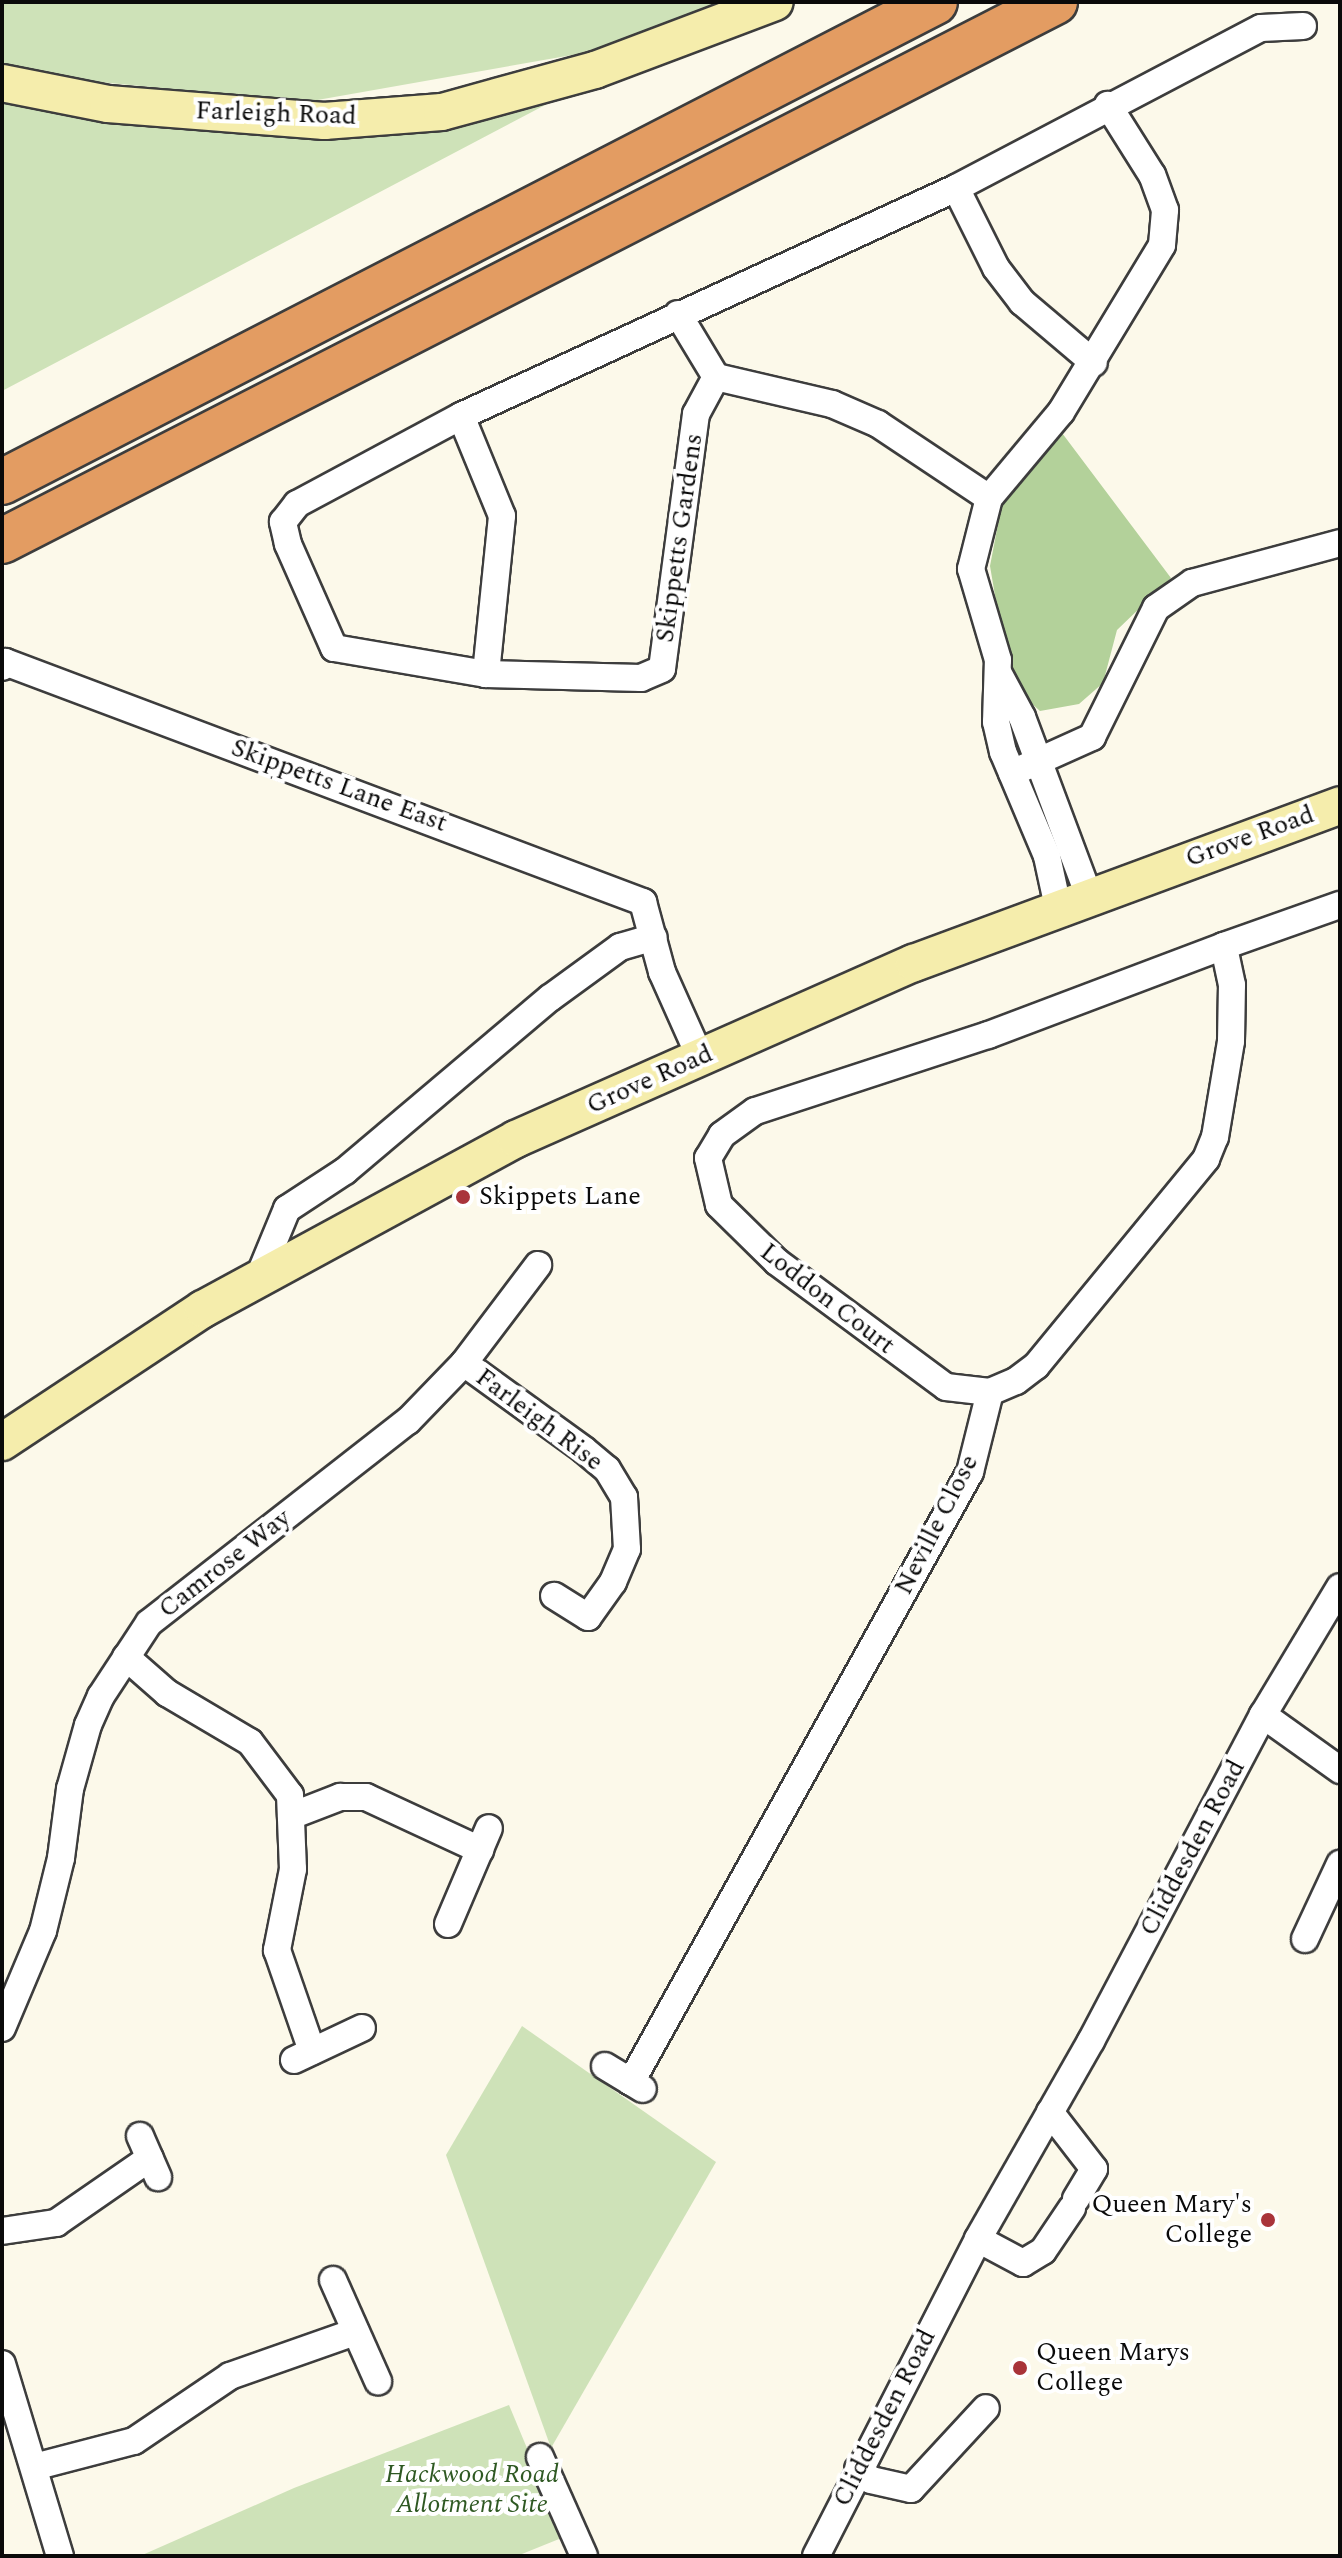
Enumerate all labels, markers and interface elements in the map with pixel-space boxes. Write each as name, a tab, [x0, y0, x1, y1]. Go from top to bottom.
street label: Farleigh Road	[195, 96, 357, 132]
street label: Skippetts Gardens	[650, 431, 710, 645]
street label: Skippetts Lane East	[227, 732, 451, 840]
street label: Grove Road	[1181, 799, 1319, 875]
street label: Grove Road	[582, 1038, 718, 1122]
place label: Skippets Lane	[479, 1181, 641, 1213]
marker: Skippets Lane	[454, 1188, 472, 1206]
street label: Loddon Court	[753, 1237, 901, 1361]
street label: Farleigh Rise	[469, 1362, 609, 1478]
street label: Neville Close	[888, 1450, 986, 1600]
street label: Camrose Way	[153, 1503, 297, 1625]
street label: Cliddesden Road	[1133, 1755, 1253, 1941]
place label: Queen Mary's College	[1091, 2189, 1252, 2250]
marker: Queen Mary's College	[1259, 2211, 1277, 2229]
street label: Cliddesden Road	[827, 2324, 943, 2512]
place label: Queen Marys College	[1036, 2337, 1190, 2398]
marker: Queen Marys College	[1011, 2359, 1029, 2377]
park label: Hackwood Road Allotment Site	[385, 2459, 559, 2520]

